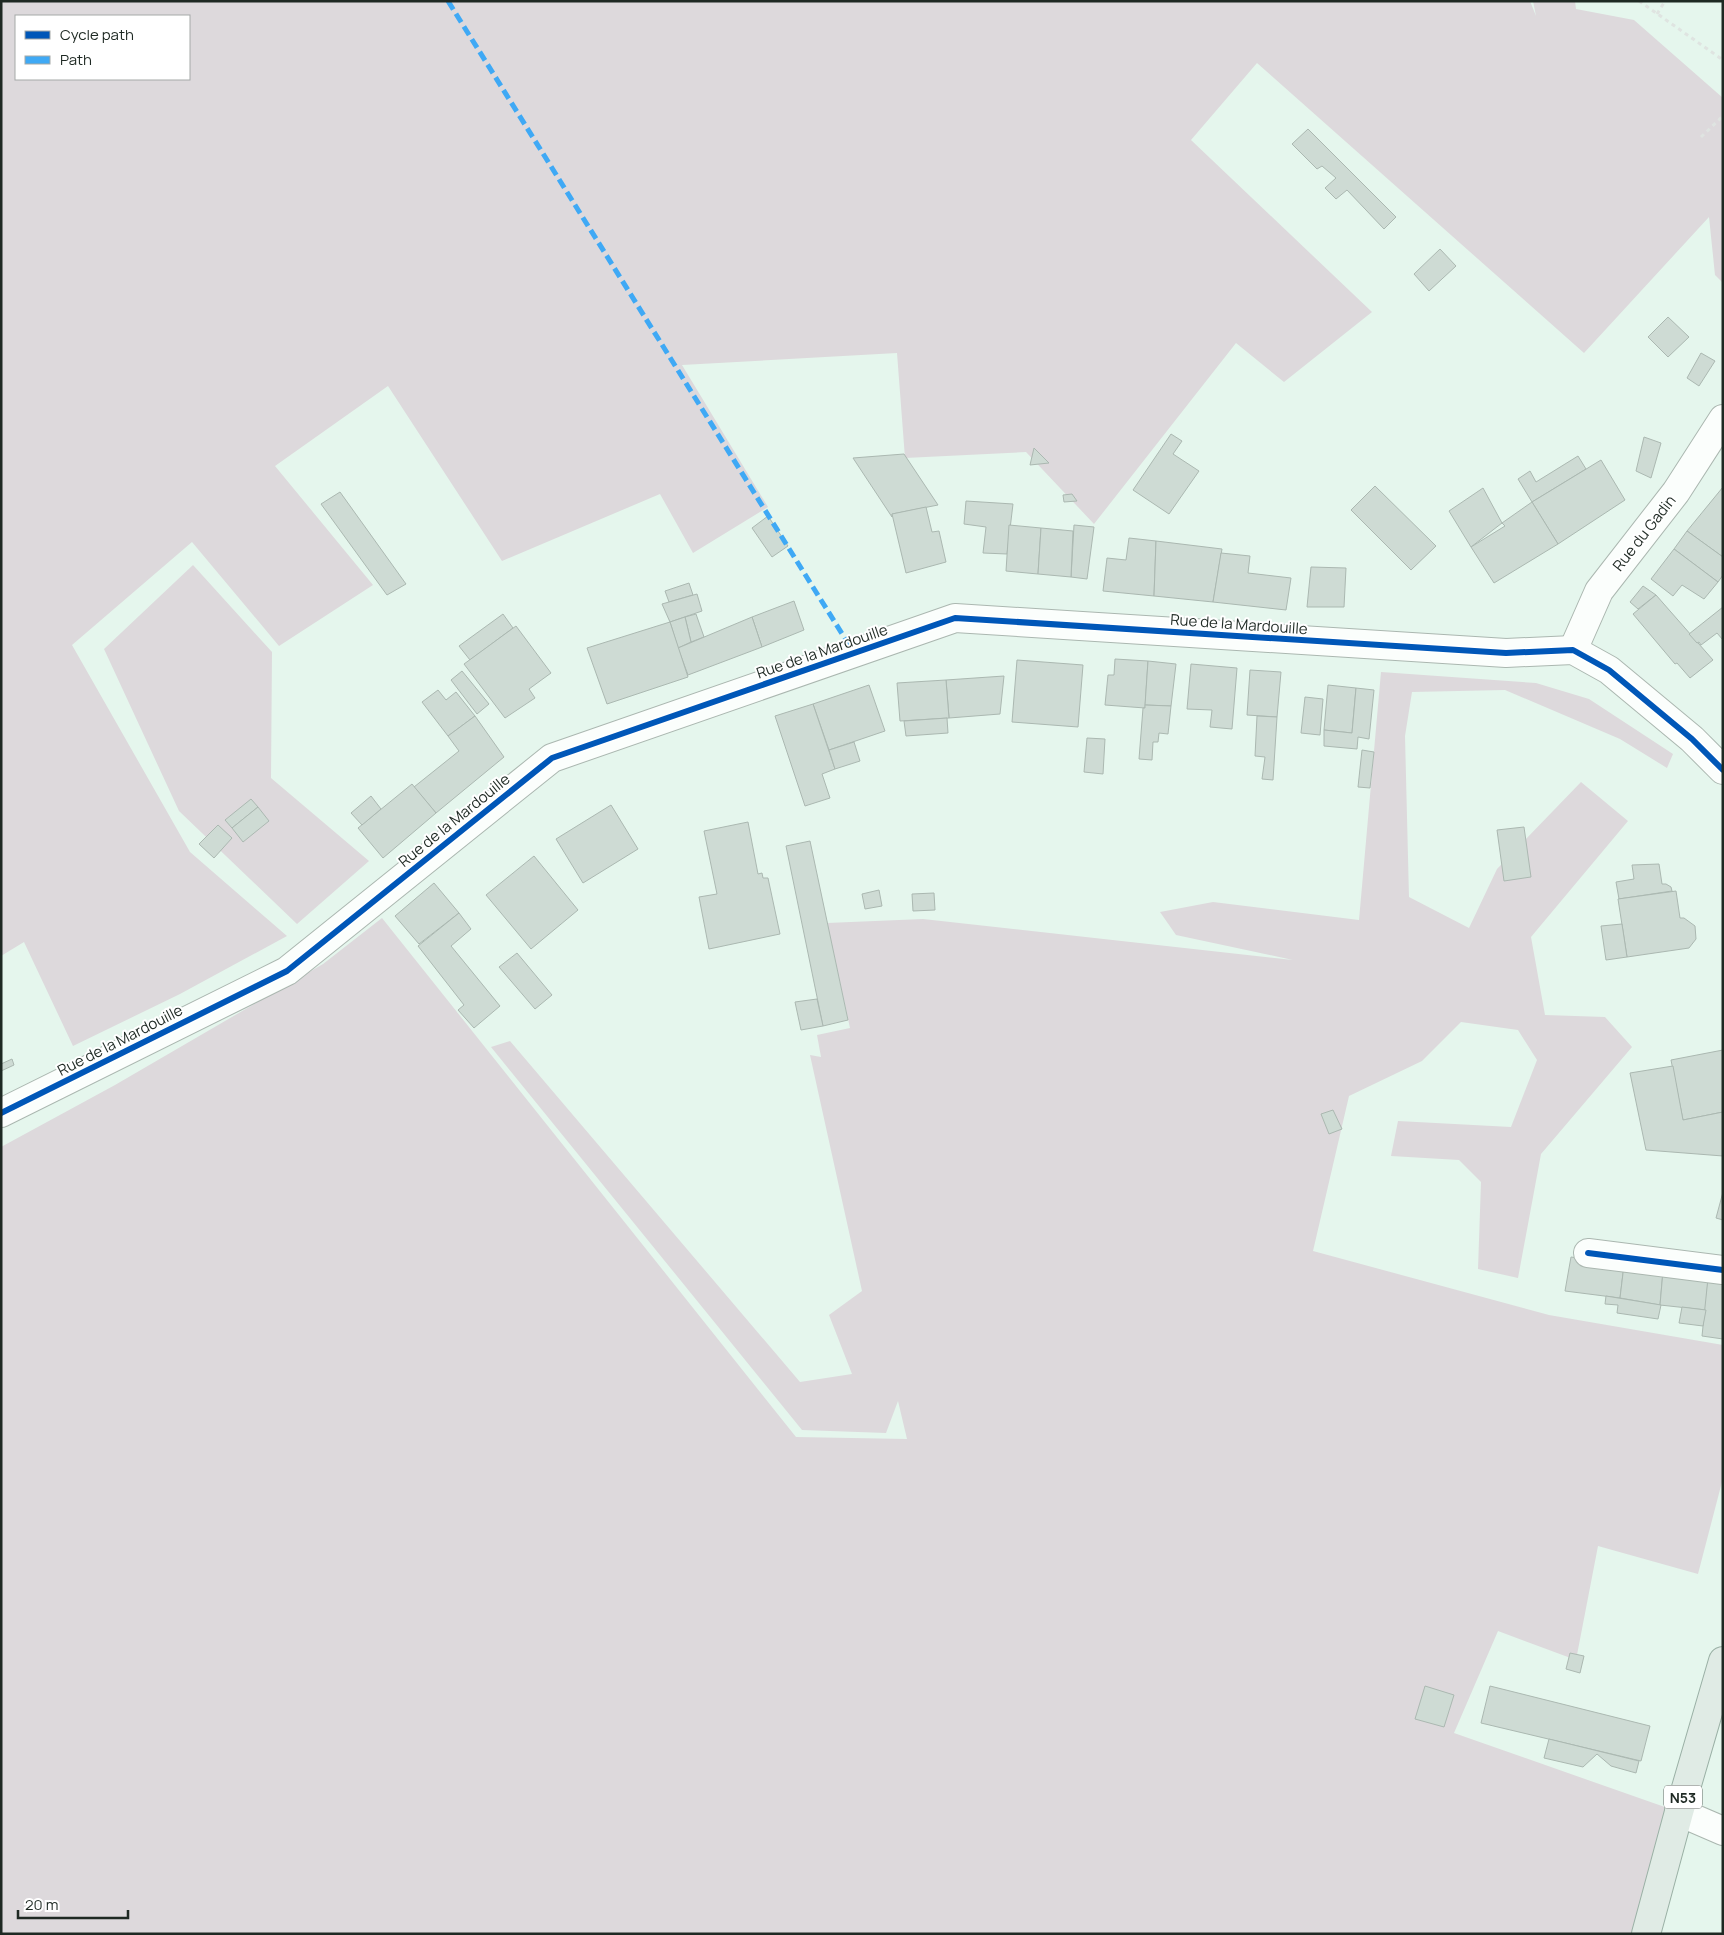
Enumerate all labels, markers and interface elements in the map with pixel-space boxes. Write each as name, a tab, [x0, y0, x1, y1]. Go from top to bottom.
legend	[15, 15, 190, 80]
text: Cycle path	[60, 24, 134, 45]
text: Path	[60, 49, 92, 70]
street label: Rue du Gadin	[1608, 491, 1680, 575]
street label: Rue de la Mardouille	[1170, 609, 1309, 639]
street label: Rue de la Mardouille	[753, 619, 891, 683]
street label: Rue de la Mardouille	[394, 768, 514, 872]
street label: Rue de la Mardouille	[54, 999, 186, 1081]
road number: N53	[1664, 1785, 1702, 1808]
scale bar	[18, 1888, 128, 1920]
text: 20 m	[25, 1894, 58, 1915]

